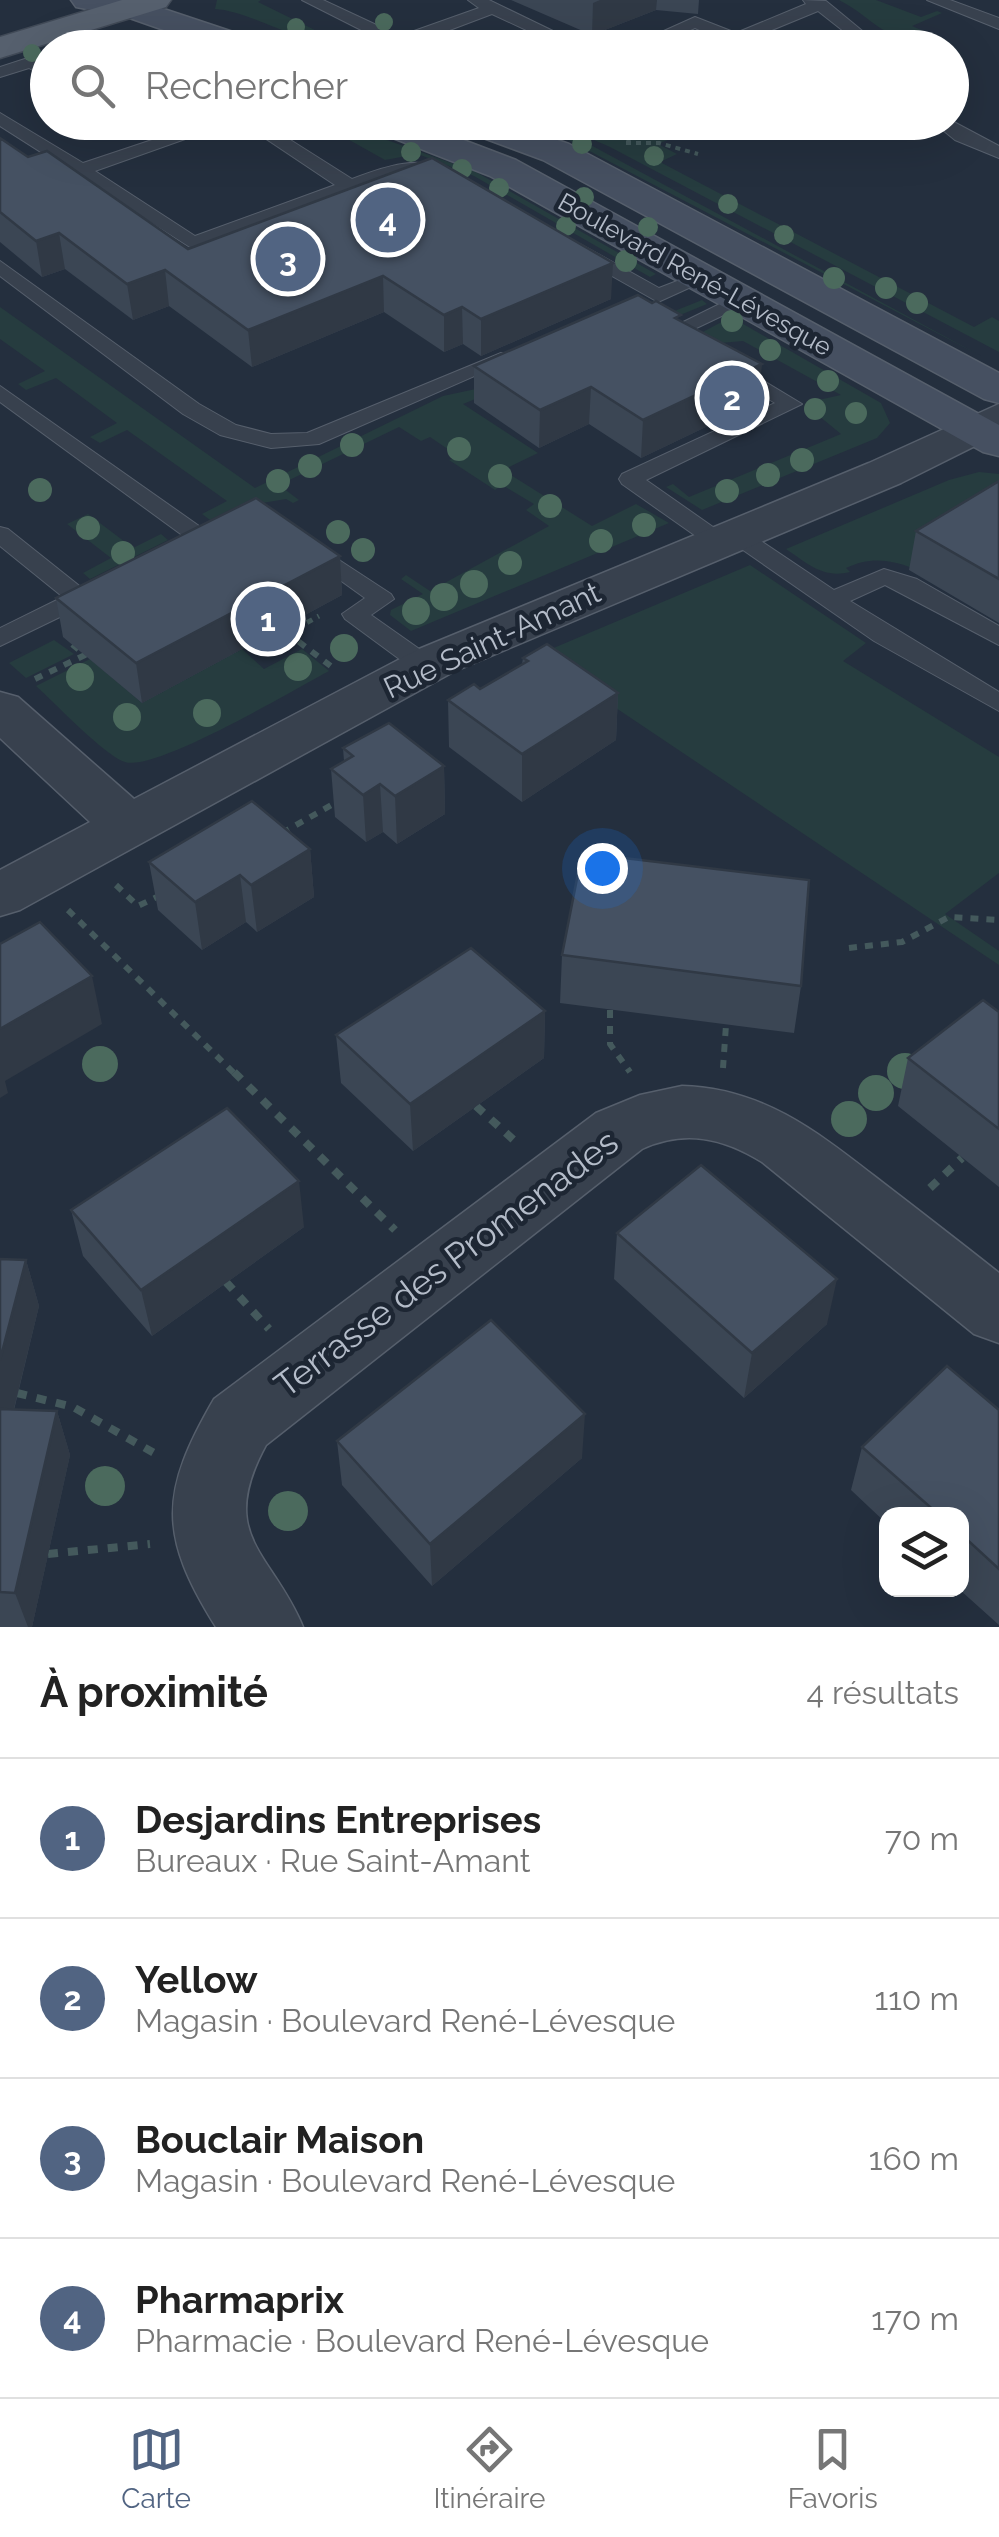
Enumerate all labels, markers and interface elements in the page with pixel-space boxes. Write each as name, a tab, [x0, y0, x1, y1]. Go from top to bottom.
search box	[30, 30, 969, 140]
icon: search	[65, 58, 120, 113]
text: Rechercher	[145, 63, 348, 108]
pin: 4	[356, 182, 420, 258]
street label: Boulevard René-Lévesque	[553, 186, 837, 362]
pin: 3	[256, 222, 320, 296]
pin: 2	[700, 360, 764, 436]
street label: Rue Saint-Amant	[378, 574, 606, 706]
pin: 1	[236, 582, 300, 656]
your location	[577, 843, 628, 894]
street label: Terrasse des Promenades	[266, 1121, 626, 1405]
map controls	[879, 1507, 969, 1597]
button: layers	[879, 1507, 969, 1597]
text: À proximité	[40, 1668, 268, 1717]
text: 4 résultats	[806, 1674, 959, 1711]
text: Desjardins Entreprises	[135, 1797, 541, 1842]
text: 1	[65, 1820, 80, 1857]
text: 70 m	[885, 1820, 959, 1857]
text: Bureaux · Rue Saint-Amant	[135, 1842, 530, 1879]
text: Yellow	[135, 1957, 258, 2002]
text: 2	[63, 1980, 82, 2017]
text: 110 m	[874, 1980, 959, 2017]
text: Magasin · Boulevard René-Lévesque	[135, 2002, 675, 2039]
text: Bouclair Maison	[135, 2117, 424, 2162]
text: 3	[64, 2140, 81, 2177]
text: 160 m	[869, 2140, 959, 2177]
text: Magasin · Boulevard René-Lévesque	[135, 2162, 675, 2199]
text: Pharmaprix	[135, 2277, 344, 2322]
text: 4	[63, 2300, 82, 2337]
text: 170 m	[871, 2300, 959, 2337]
text: Pharmacie · Boulevard René-Lévesque	[135, 2322, 709, 2359]
tab: Carte	[121, 2422, 191, 2515]
tab: Itinéraire	[433, 2422, 545, 2515]
tab: Favoris	[788, 2422, 878, 2515]

